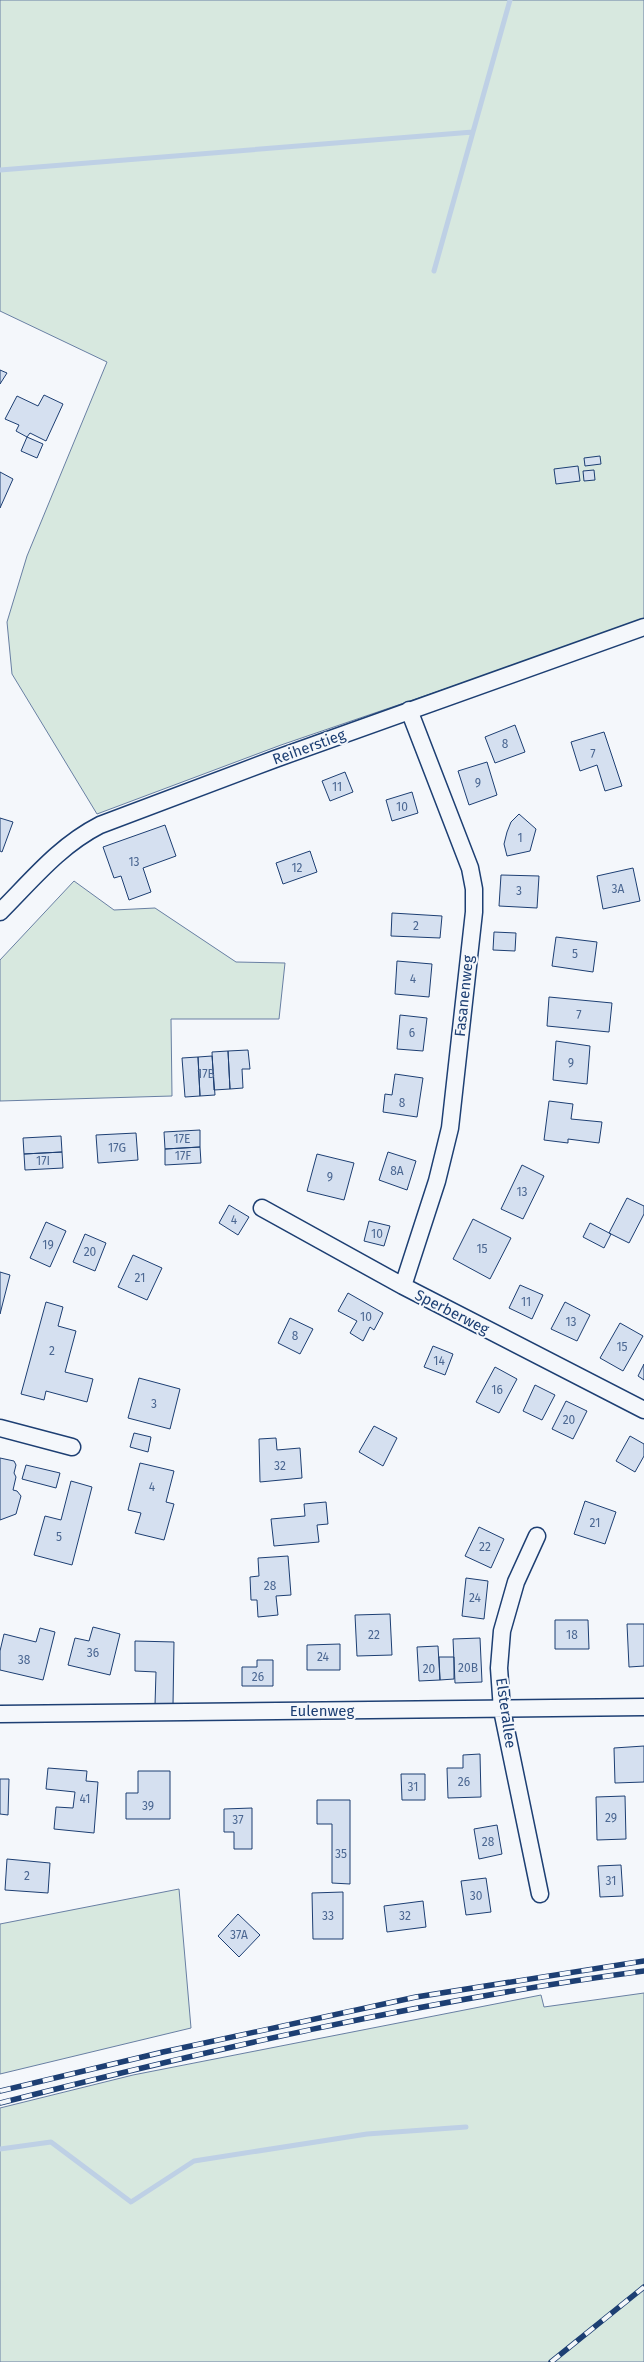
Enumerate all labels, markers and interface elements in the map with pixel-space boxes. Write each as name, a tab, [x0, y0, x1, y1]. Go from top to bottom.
street label: Reiherstieg	[270, 725, 348, 769]
house number: 8	[502, 737, 509, 751]
house number: 7	[590, 747, 596, 761]
house number: 9	[475, 776, 481, 790]
house number: 11	[332, 780, 342, 794]
house number: 10	[396, 800, 408, 814]
house number: 1	[517, 831, 523, 845]
house number: 13	[128, 855, 140, 869]
house number: 12	[291, 861, 303, 875]
house number: 3A	[612, 882, 625, 896]
house number: 3	[516, 884, 522, 898]
house number: 2	[413, 919, 419, 933]
house number: 5	[572, 947, 578, 961]
street label: Fasanenweg	[451, 954, 477, 1038]
house number: 4	[410, 972, 417, 986]
house number: 7	[576, 1008, 582, 1022]
house number: 6	[409, 1026, 415, 1040]
house number: 9	[568, 1056, 574, 1070]
house number: 17B	[197, 1067, 215, 1081]
house number: 8	[399, 1096, 406, 1110]
house number: 17E	[174, 1132, 190, 1146]
house number: 17G	[108, 1141, 126, 1155]
house number: 17F	[175, 1149, 191, 1163]
house number: 17I	[36, 1154, 50, 1168]
house number: 8A	[390, 1164, 404, 1178]
house number: 9	[327, 1170, 333, 1184]
house number: 13	[516, 1185, 528, 1199]
house number: 4	[231, 1213, 238, 1227]
house number: 10	[371, 1227, 383, 1241]
house number: 19	[42, 1238, 54, 1252]
house number: 15	[476, 1242, 488, 1256]
house number: 20	[84, 1245, 97, 1259]
house number: 21	[135, 1271, 145, 1285]
street label: Sperberweg	[412, 1286, 492, 1338]
house number: 11	[521, 1295, 531, 1309]
house number: 10	[360, 1310, 372, 1324]
house number: 13	[565, 1315, 577, 1329]
house number: 8	[292, 1329, 299, 1343]
house number: 15	[616, 1340, 628, 1354]
house number: 2	[49, 1344, 55, 1358]
house number: 14	[433, 1354, 445, 1368]
house number: 16	[491, 1383, 503, 1397]
house number: 3	[151, 1397, 157, 1411]
house number: 20	[563, 1413, 576, 1427]
house number: 32	[274, 1459, 286, 1473]
house number: 4	[149, 1480, 156, 1494]
house number: 21	[590, 1516, 600, 1530]
house number: 5	[56, 1530, 62, 1544]
house number: 22	[479, 1540, 491, 1554]
house number: 28	[264, 1579, 277, 1593]
house number: 24	[469, 1591, 482, 1605]
house number: 22	[368, 1628, 380, 1642]
house number: 18	[566, 1628, 578, 1642]
house number: 36	[87, 1646, 99, 1660]
house number: 24	[317, 1650, 330, 1664]
house number: 38	[18, 1653, 31, 1667]
house number: 20B	[458, 1661, 478, 1675]
house number: 20	[423, 1662, 436, 1676]
house number: 26	[252, 1670, 264, 1684]
street label: Elsterallee	[492, 1677, 520, 1749]
street label: Eulenweg	[290, 1702, 354, 1720]
house number: 26	[458, 1775, 470, 1789]
house number: 31	[408, 1780, 418, 1794]
house number: 41	[80, 1792, 90, 1806]
house number: 39	[142, 1799, 154, 1813]
house number: 29	[605, 1811, 617, 1825]
house number: 37	[232, 1813, 244, 1827]
house number: 28	[482, 1835, 495, 1849]
house number: 35	[335, 1847, 347, 1861]
house number: 2	[24, 1869, 30, 1883]
house number: 31	[606, 1874, 616, 1888]
house number: 30	[470, 1889, 483, 1903]
house number: 33	[322, 1909, 334, 1923]
house number: 32	[399, 1909, 411, 1923]
house number: 37A	[230, 1928, 248, 1942]

